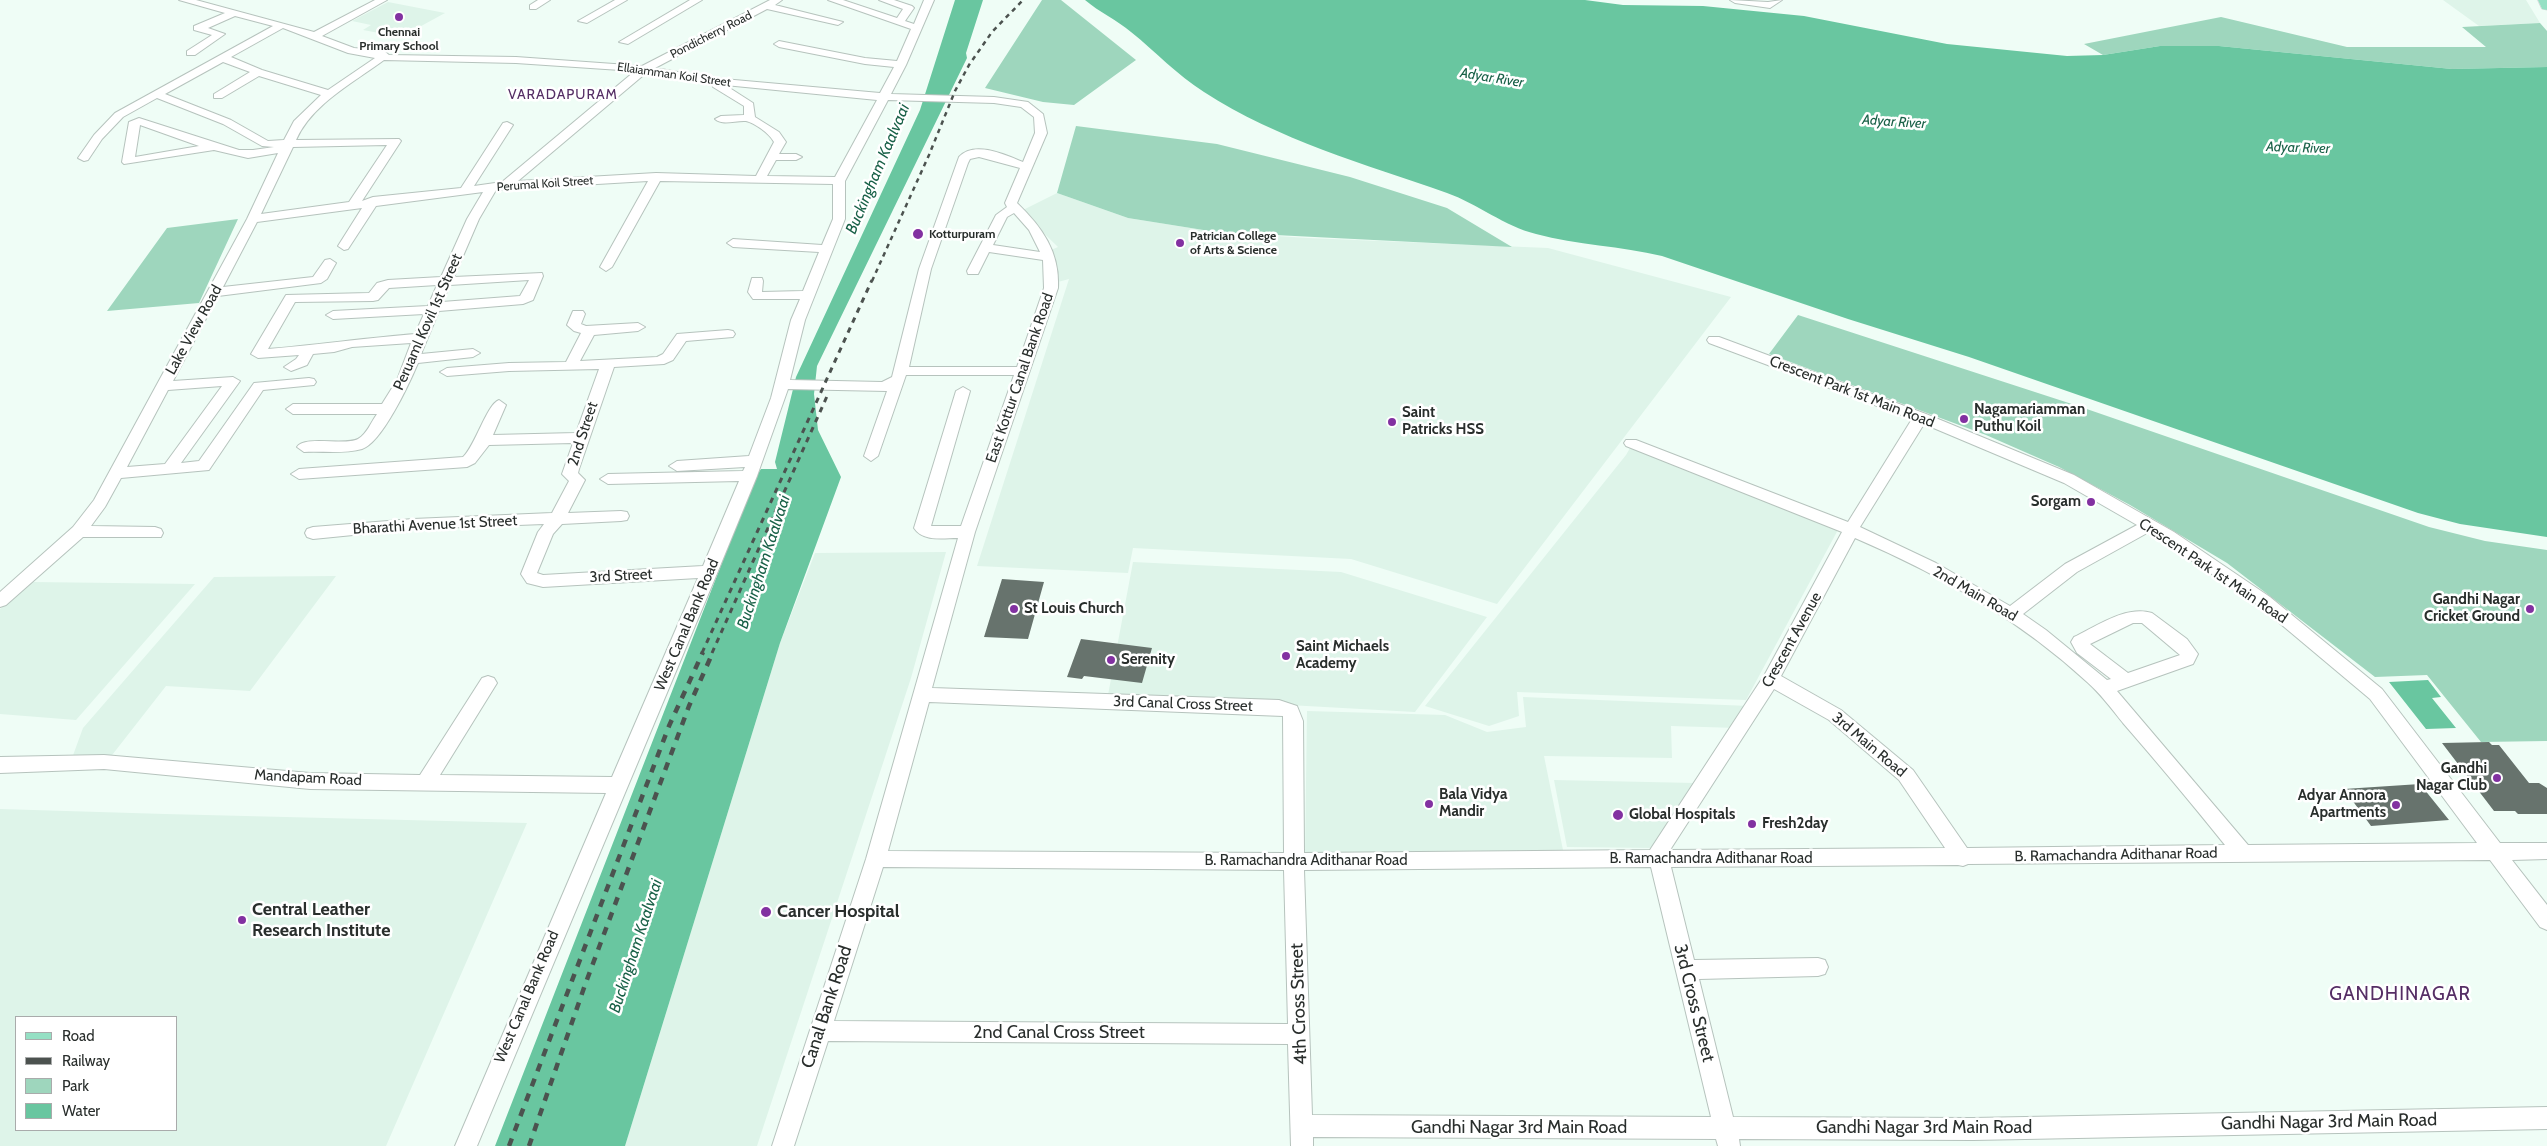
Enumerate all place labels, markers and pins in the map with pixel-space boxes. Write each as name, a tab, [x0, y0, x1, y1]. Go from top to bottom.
marker: Chennai Primary School	[393, 11, 405, 23]
place label: Chennai Primary School	[359, 25, 439, 53]
marker: Kotturpuram	[911, 227, 925, 241]
place label: Kotturpuram	[929, 227, 995, 241]
place label: Patrician College of Arts & Science	[1190, 229, 1277, 257]
marker: Patrician College of Arts & Science	[1174, 237, 1186, 249]
place label: Nagamariamman Puthu Koil	[1974, 401, 2085, 436]
place label: Saint Patricks HSS	[1402, 404, 1484, 439]
marker: Nagamariamman Puthu Koil	[1958, 413, 1970, 425]
marker: Saint Patricks HSS	[1386, 416, 1398, 428]
place label: Sorgam	[2031, 493, 2081, 511]
marker: Sorgam	[2085, 496, 2097, 508]
place label: Gandhi Nagar Cricket Ground	[2424, 591, 2520, 626]
place label: St Louis Church	[1024, 600, 1124, 618]
marker: St Louis Church	[1008, 603, 1020, 615]
marker: Gandhi Nagar Cricket Ground	[2524, 603, 2536, 615]
place label: Saint Michaels Academy	[1296, 638, 1389, 673]
marker: Saint Michaels Academy	[1280, 650, 1292, 662]
place label: Serenity	[1121, 651, 1175, 669]
marker: Serenity	[1105, 654, 1117, 666]
place label: Gandhi Nagar Club	[2416, 760, 2487, 795]
marker: Gandhi Nagar Club	[2491, 772, 2503, 784]
place label: Bala Vidya Mandir	[1439, 786, 1507, 821]
place label: Adyar Annora Apartments	[2298, 787, 2386, 822]
marker: Bala Vidya Mandir	[1423, 798, 1435, 810]
marker: Adyar Annora Apartments	[2390, 799, 2402, 811]
place label: Global Hospitals	[1629, 806, 1735, 824]
marker: Global Hospitals	[1611, 808, 1625, 822]
place label: Fresh2day	[1762, 815, 1828, 833]
marker: Fresh2day	[1746, 818, 1758, 830]
place label: Central Leather Research Institute	[252, 899, 391, 942]
place label: Cancer Hospital	[777, 901, 900, 923]
marker: Cancer Hospital	[759, 905, 773, 919]
marker: Central Leather Research Institute	[236, 914, 248, 926]

